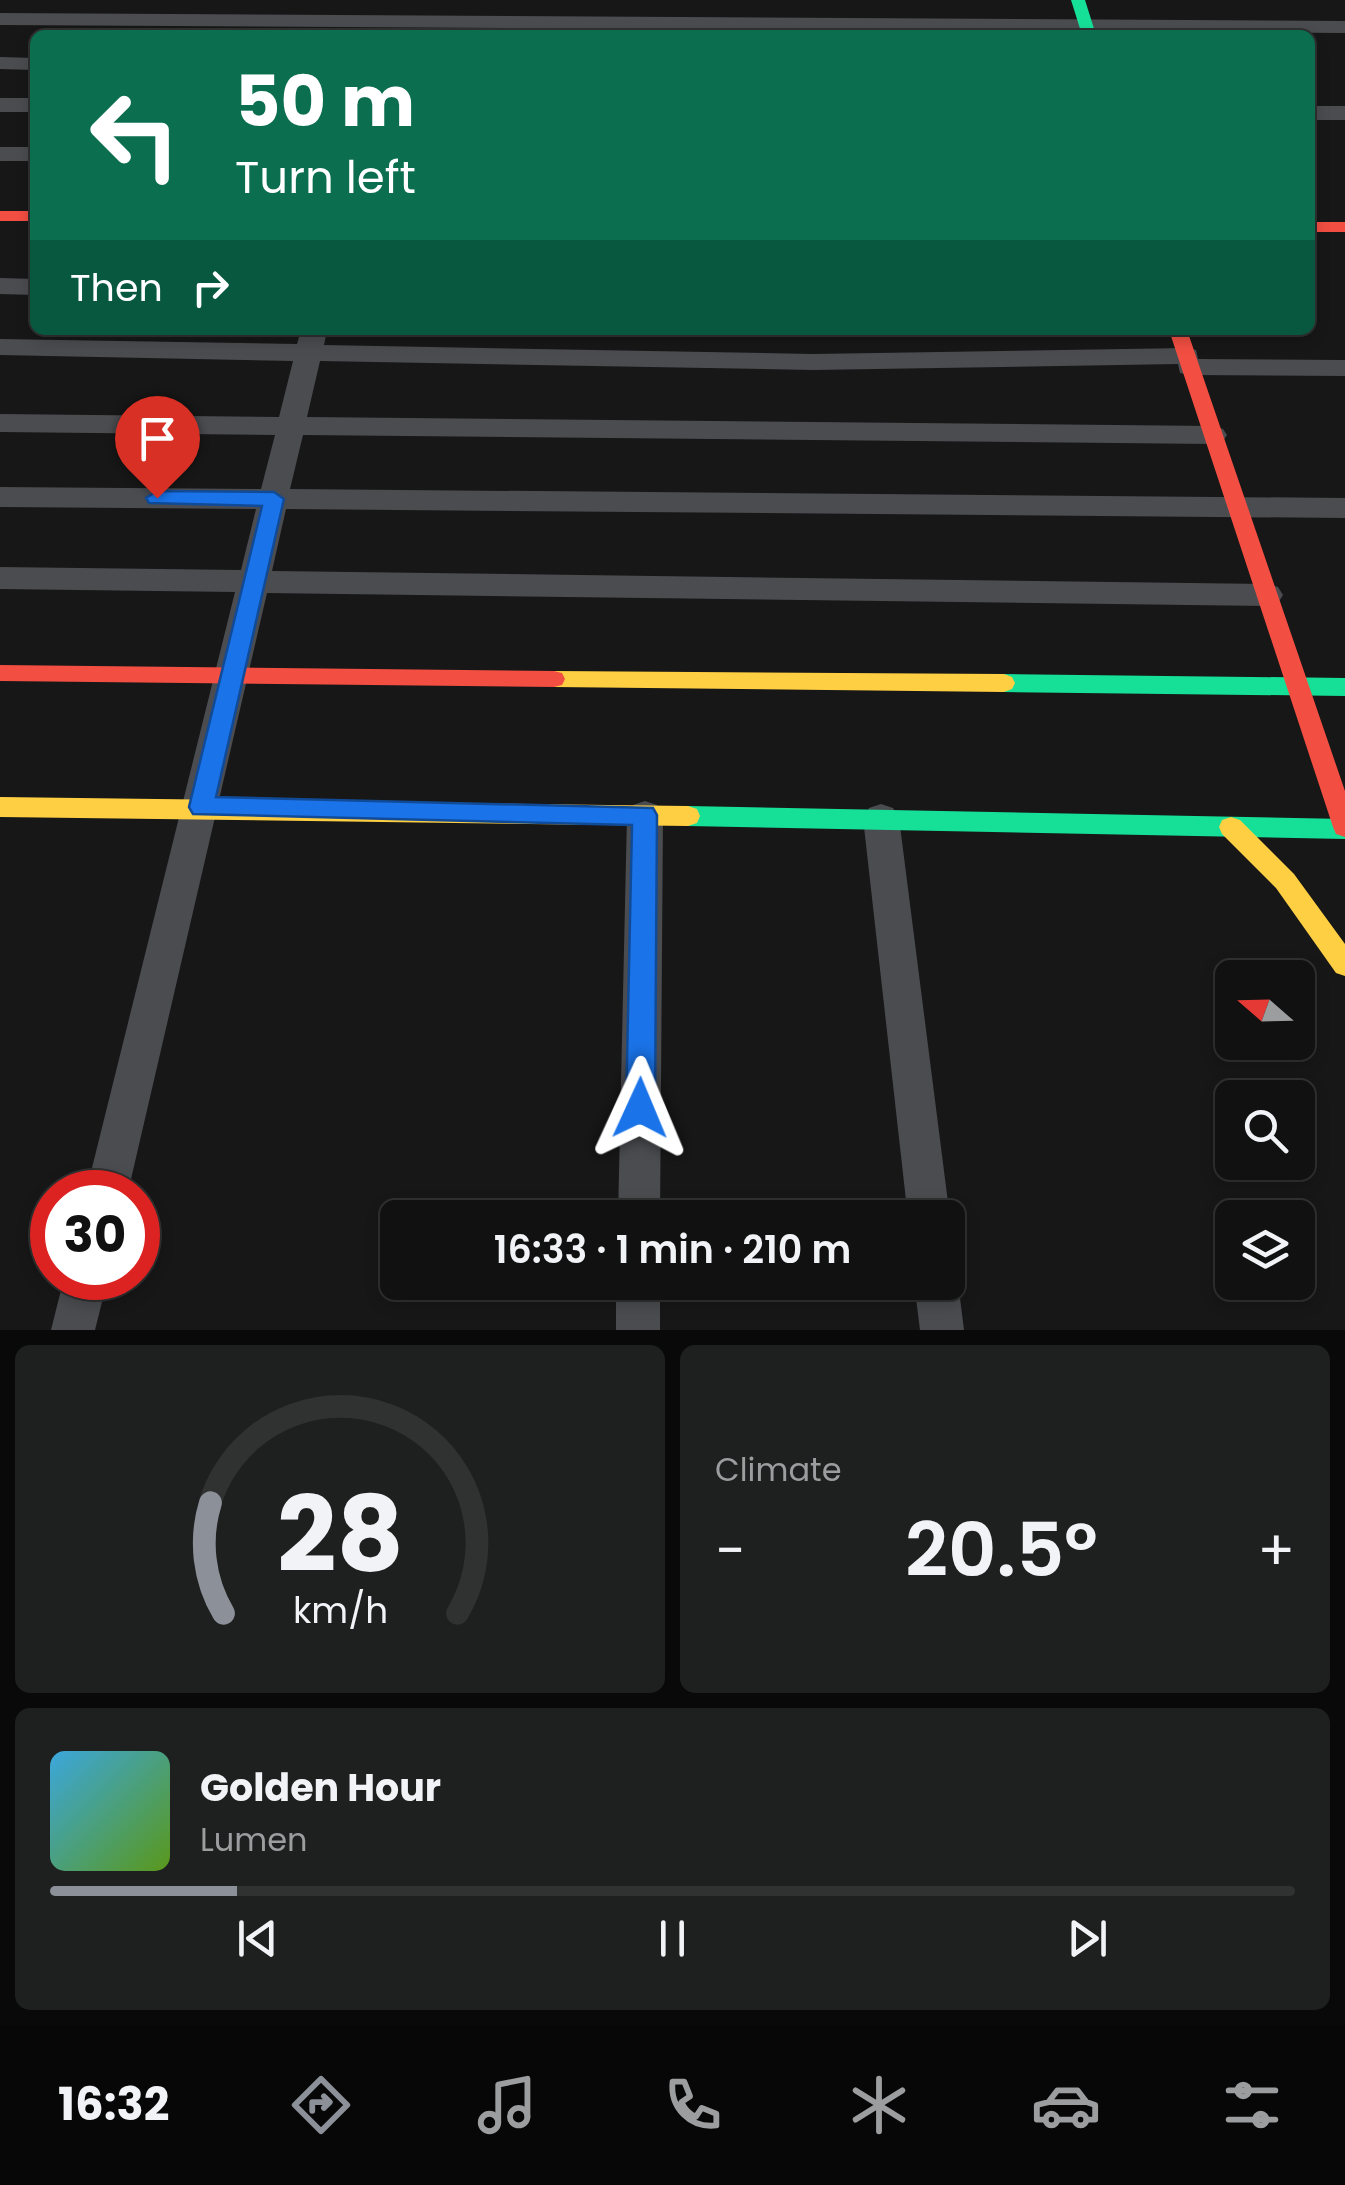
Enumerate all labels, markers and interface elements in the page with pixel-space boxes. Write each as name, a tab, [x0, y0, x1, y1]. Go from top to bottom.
text: 50 m	[235, 52, 415, 151]
icon: left	[70, 70, 200, 200]
text: Turn left	[235, 146, 416, 209]
icon: right	[183, 260, 238, 315]
text: Then	[70, 261, 163, 314]
pin	[115, 396, 200, 499]
icon: arrive	[130, 411, 185, 466]
north arrow	[1215, 960, 1315, 1060]
map controls	[1215, 960, 1315, 1300]
position arrow	[588, 1056, 692, 1160]
button: search	[1215, 1080, 1315, 1180]
speed limit sign: 30	[30, 1170, 160, 1300]
button: layers	[1215, 1200, 1315, 1300]
text: 16:33 · 1 min · 210 m	[494, 1223, 851, 1276]
text: Climate	[715, 1447, 842, 1492]
text: 28	[277, 1462, 403, 1607]
text: 20.5°	[905, 1497, 1098, 1602]
text: −	[715, 1512, 745, 1589]
text: +	[1257, 1512, 1295, 1589]
text: km/h	[292, 1585, 388, 1636]
text: Golden Hour	[200, 1761, 441, 1814]
text: Lumen	[200, 1817, 308, 1862]
icon: previous	[230, 1911, 285, 1966]
icon: pause	[645, 1911, 700, 1966]
icon: next	[1060, 1911, 1115, 1966]
icon: directions	[286, 2070, 356, 2140]
icon: music	[472, 2070, 542, 2140]
icon: phone	[658, 2070, 728, 2140]
icon: climate	[844, 2070, 914, 2140]
icon: car	[1031, 2070, 1101, 2140]
icon: filters	[1217, 2070, 1287, 2140]
text: 16:32	[58, 2073, 169, 2136]

